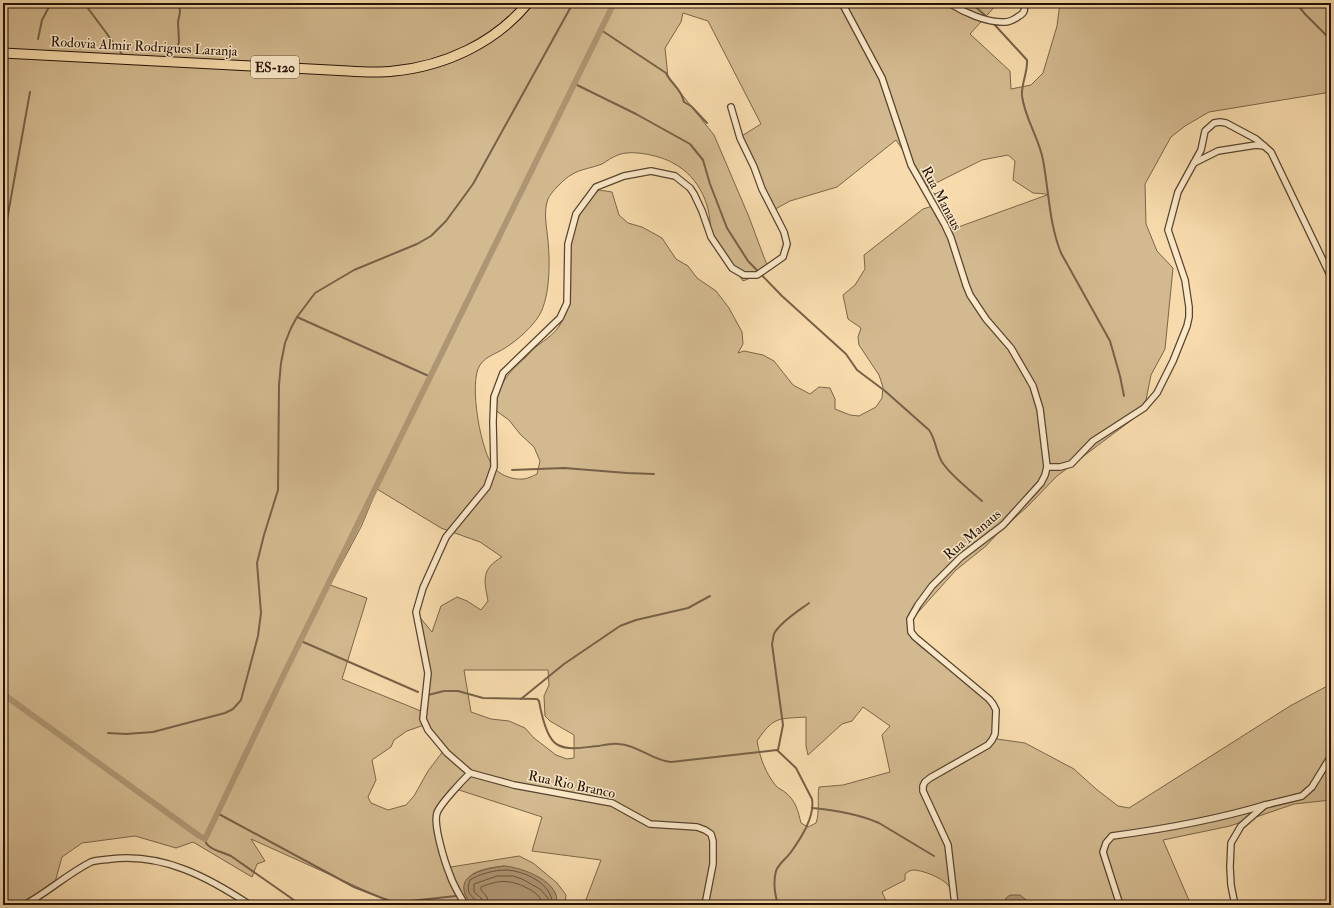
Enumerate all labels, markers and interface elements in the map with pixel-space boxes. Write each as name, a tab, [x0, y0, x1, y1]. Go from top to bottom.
street label: Rodovia Almir Rodrigues Laranja	[50, 33, 238, 60]
road number: ES-120	[251, 56, 299, 78]
street label: Rua Manaus	[918, 163, 966, 233]
street label: Rua Manaus	[940, 505, 1005, 563]
street label: Rua Rio Branco	[527, 767, 617, 802]

